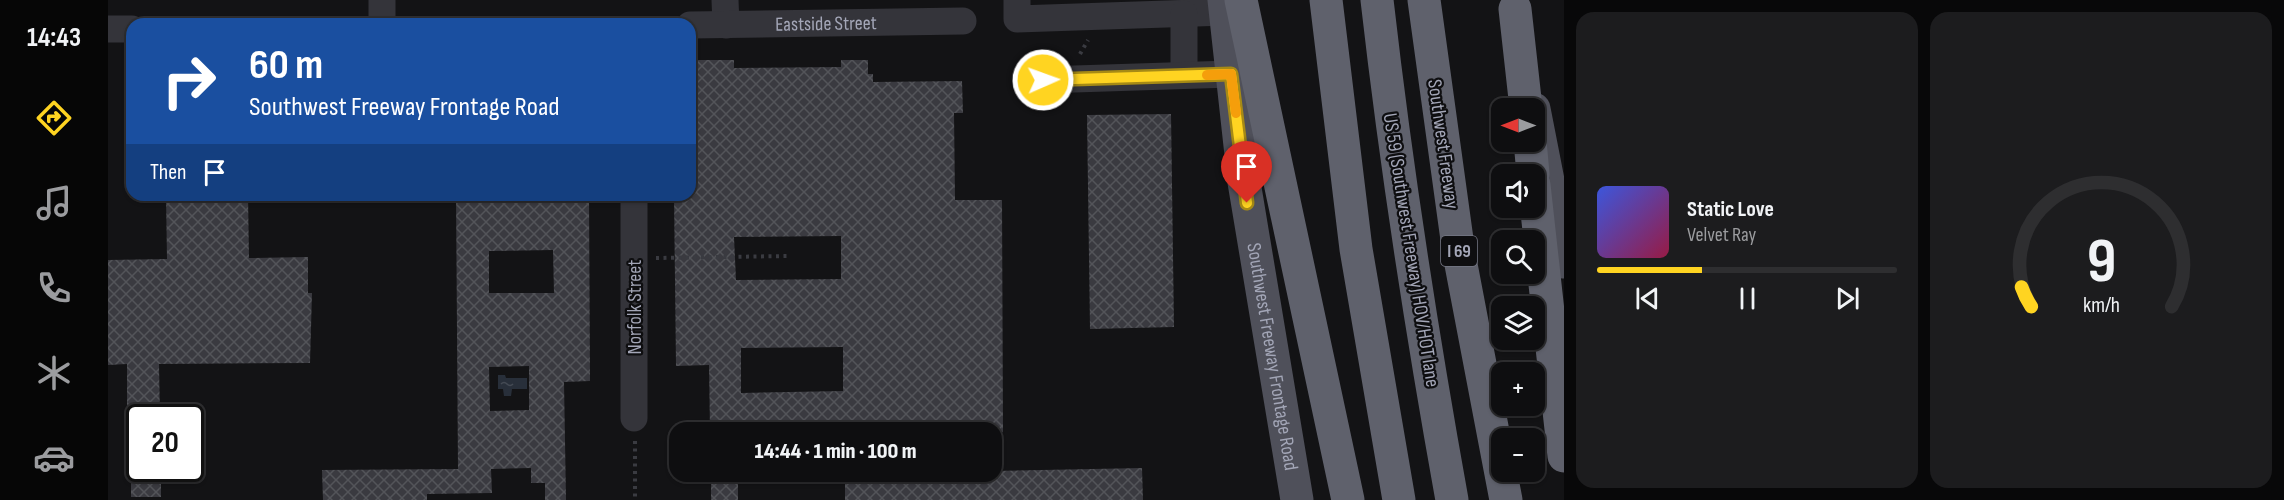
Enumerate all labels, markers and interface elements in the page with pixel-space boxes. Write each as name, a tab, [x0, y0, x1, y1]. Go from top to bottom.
street label: Eastside Street	[775, 11, 877, 37]
text: 14:43	[27, 22, 81, 54]
text: 60 m	[249, 40, 323, 91]
icon: right	[150, 42, 228, 120]
position arrow	[1011, 48, 1075, 112]
street label: Southwest Freeway	[1422, 78, 1464, 211]
text: Southwest Freeway Frontage Road	[249, 91, 560, 123]
icon: directions	[33, 97, 75, 139]
north arrow	[1491, 98, 1545, 152]
map controls	[1491, 98, 1545, 482]
street label: US 59 (Southwest Freeway) HOV/HOT lane	[1377, 111, 1445, 389]
pin	[1221, 141, 1272, 203]
icon: arrive	[1230, 150, 1263, 183]
icon: arrive	[198, 156, 231, 189]
text: Then	[150, 159, 186, 186]
button: sound	[1491, 164, 1545, 218]
icon: music	[33, 182, 75, 224]
text: Static Love	[1687, 196, 1774, 223]
text: Velvet Ray	[1687, 223, 1756, 247]
text: 9	[2086, 225, 2116, 300]
button: search	[1491, 230, 1545, 284]
road number: I 69	[1441, 236, 1477, 266]
street label: Southwest Freeway Frontage Road	[1241, 241, 1303, 472]
street label: Norfolk Street	[623, 260, 647, 354]
icon: phone	[33, 267, 75, 309]
icon: previous	[1631, 282, 1664, 315]
icon: pause	[1731, 282, 1764, 315]
icon: next	[1831, 282, 1864, 315]
text: km/h	[2082, 293, 2120, 318]
button: layers	[1491, 296, 1545, 350]
icon: climate	[33, 352, 75, 394]
button: +	[1491, 362, 1545, 416]
speed limit sign: 20	[126, 404, 204, 482]
button: −	[1491, 428, 1545, 482]
icon: car	[33, 437, 75, 479]
text: 14:44 · 1 min · 100 m	[754, 438, 917, 465]

